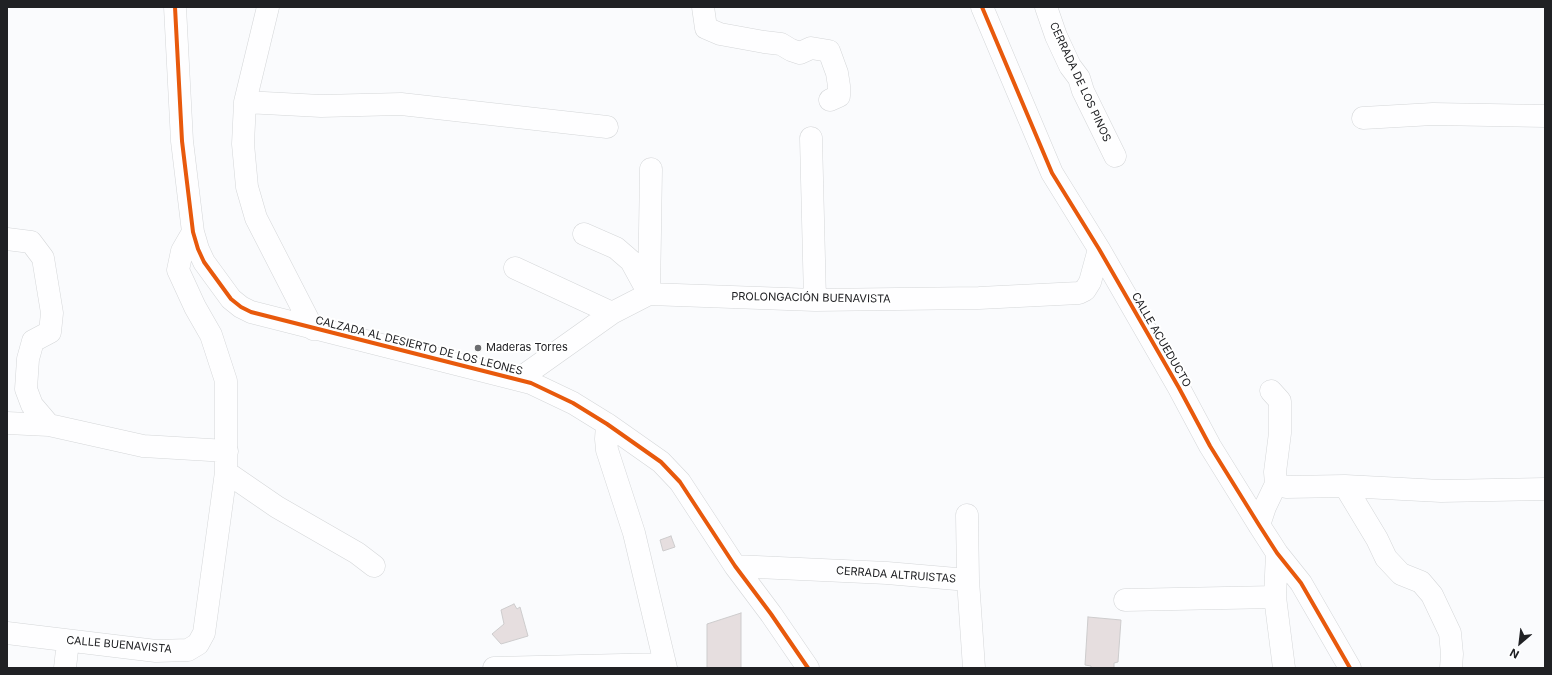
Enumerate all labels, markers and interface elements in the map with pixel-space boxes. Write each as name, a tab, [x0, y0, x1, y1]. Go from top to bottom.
street label: CERRADA DE LOS PINOS	[1046, 20, 1114, 144]
street label: PROLONGACIÓN BUENAVISTA	[731, 290, 891, 306]
street label: CALLE ACUEDUCTO	[1129, 290, 1193, 390]
street label: CALZADA AL DESIERTO DE LOS LEONES	[314, 314, 524, 378]
place label: Maderas Torres	[486, 341, 568, 355]
marker: Maderas Torres	[473, 343, 483, 353]
street label: CERRADA ALTRUISTAS	[835, 564, 957, 586]
north arrow	[1500, 623, 1540, 663]
street label: CALLE BUENAVISTA	[66, 634, 172, 656]
text: N	[1507, 645, 1521, 662]

